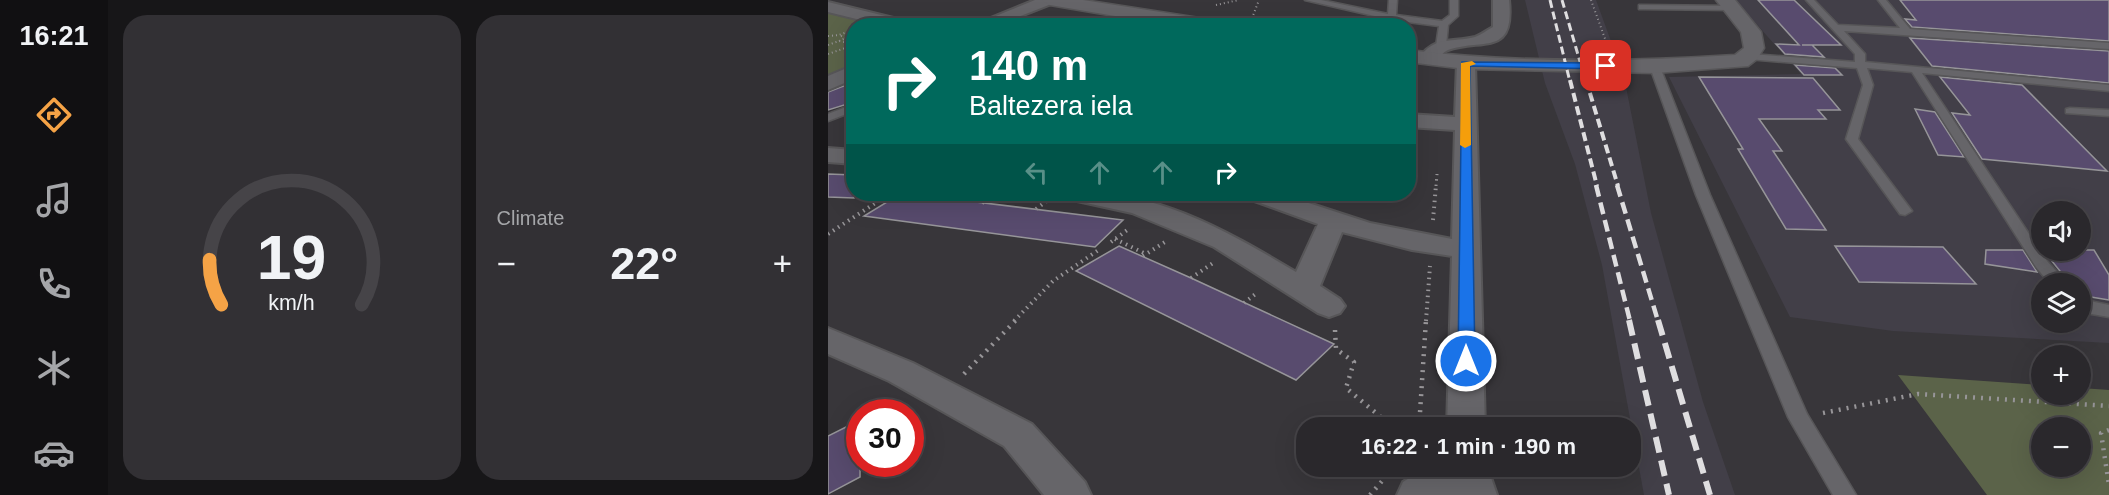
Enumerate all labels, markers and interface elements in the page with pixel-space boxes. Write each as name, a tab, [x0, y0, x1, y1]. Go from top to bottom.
text: 16:21	[19, 21, 89, 51]
pin	[1580, 40, 1631, 91]
icon: right	[870, 42, 948, 120]
text: 140 m	[969, 42, 1088, 89]
icon: arrive	[1589, 49, 1622, 82]
text: Baltezera iela	[969, 91, 1133, 121]
icon: directions	[33, 94, 75, 136]
icon: left	[1020, 156, 1053, 189]
icon: ahead	[1083, 156, 1116, 189]
icon: ahead	[1146, 156, 1179, 189]
icon: right	[1209, 156, 1242, 189]
icon: music	[33, 179, 75, 221]
map controls	[2031, 201, 2091, 477]
button: sound	[2031, 201, 2091, 261]
text: Climate	[497, 207, 564, 229]
text: 19	[257, 223, 326, 292]
text: 22°	[610, 238, 678, 289]
text: −	[497, 245, 516, 282]
text: +	[773, 245, 792, 282]
icon: phone	[33, 263, 75, 305]
button: layers	[2031, 273, 2091, 333]
text: km/h	[269, 291, 315, 315]
position arrow	[1434, 329, 1498, 393]
button: +	[2031, 345, 2091, 405]
icon: climate	[33, 347, 75, 389]
speed limit sign: 30	[846, 399, 924, 477]
button: −	[2031, 417, 2091, 477]
icon: car	[33, 432, 75, 474]
text: 16:22 · 1 min · 190 m	[1361, 434, 1576, 459]

